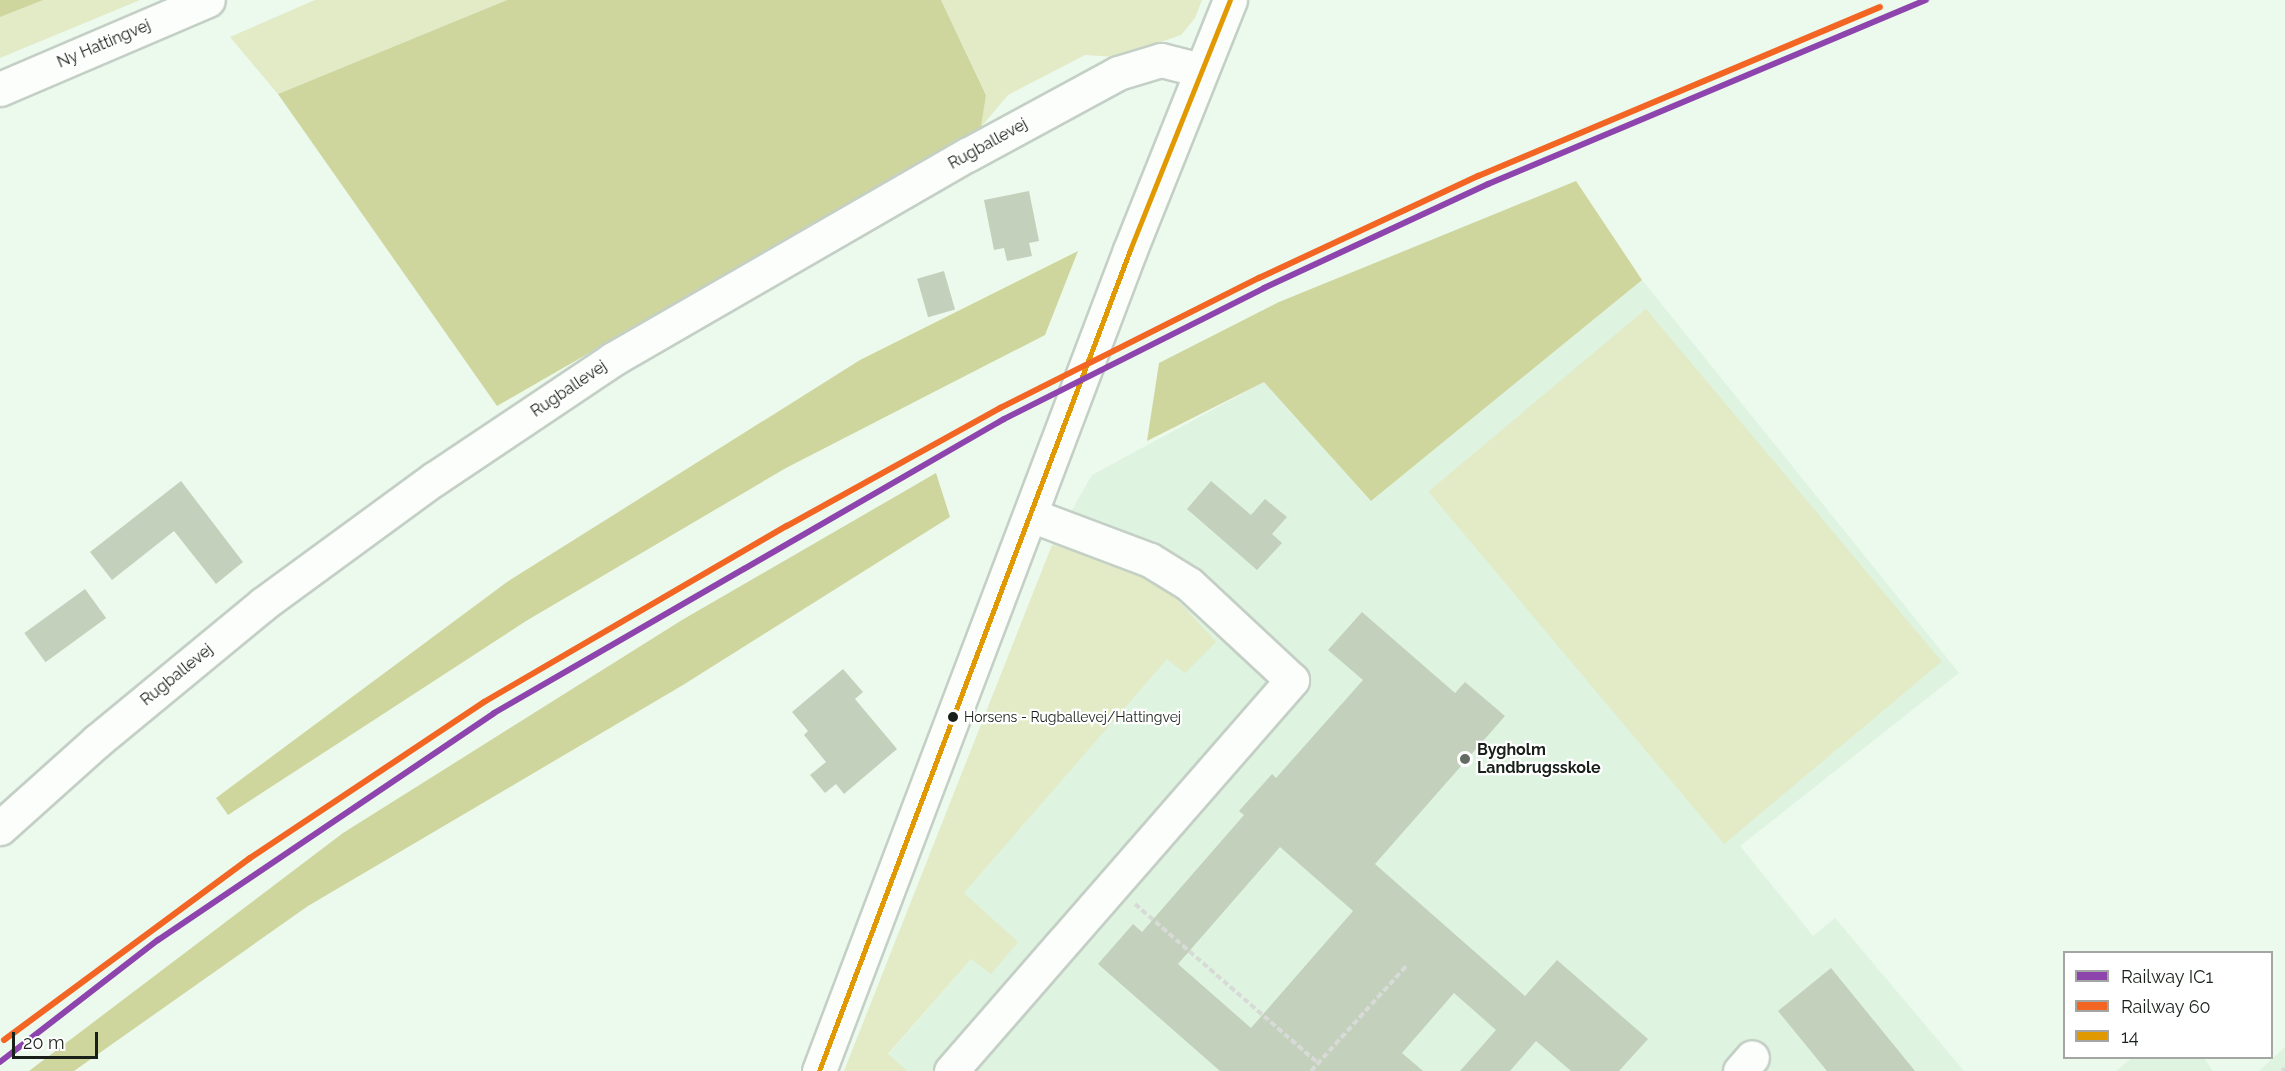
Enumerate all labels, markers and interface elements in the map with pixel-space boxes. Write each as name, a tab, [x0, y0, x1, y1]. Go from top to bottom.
street label: Ny Hattingvej	[54, 16, 154, 72]
street label: Rugballevej	[945, 114, 1031, 174]
street label: Rugballevej	[527, 357, 611, 421]
street label: Rugballevej	[137, 640, 217, 710]
place label: Horsens - Rugballevej/Hattingvej	[964, 709, 1181, 725]
marker: Horsens - Rugballevej/Hattingvej	[947, 711, 959, 723]
place label: Bygholm Landbrugsskole	[1477, 740, 1601, 778]
marker: Bygholm Landbrugsskole	[1458, 752, 1472, 766]
legend	[2063, 951, 2273, 1059]
text: Railway IC1	[2121, 966, 2213, 987]
text: Railway 60	[2121, 996, 2211, 1017]
scale bar	[15, 1020, 100, 1058]
text: 14	[2121, 1026, 2139, 1047]
text: 20 m	[23, 1032, 65, 1053]

